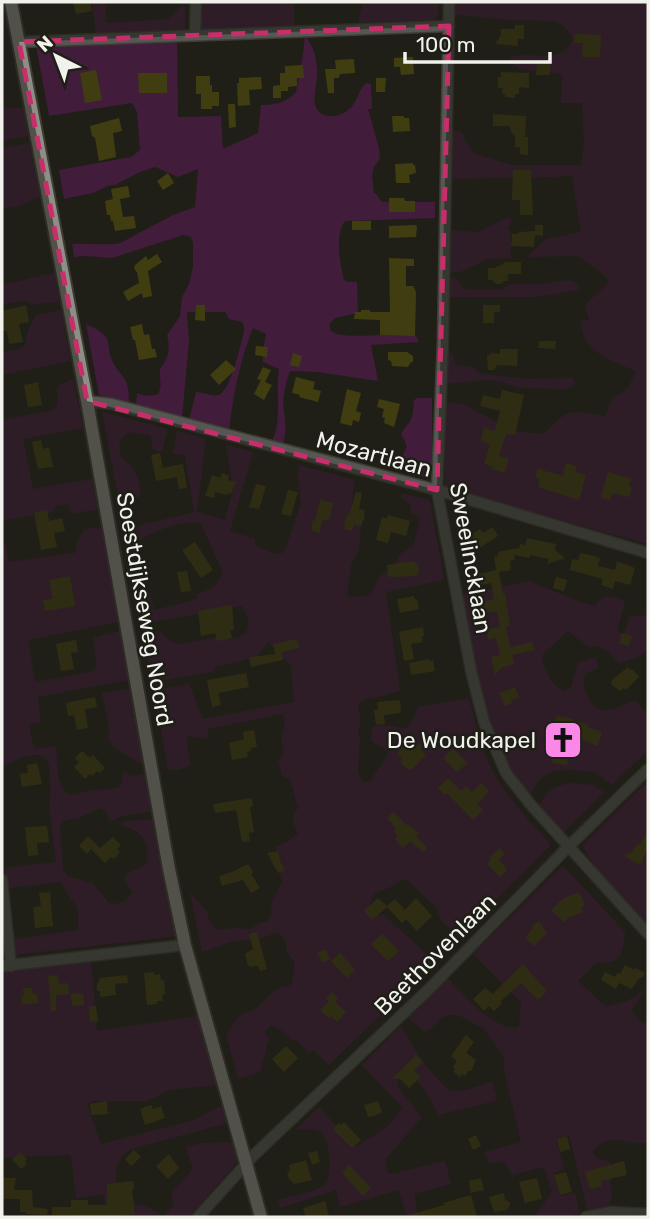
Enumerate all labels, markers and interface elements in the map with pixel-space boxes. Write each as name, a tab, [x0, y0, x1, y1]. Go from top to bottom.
north arrow	[21, 21, 91, 91]
scale bar	[405, 21, 550, 65]
text: N	[32, 31, 58, 57]
text: 100 m	[416, 32, 475, 57]
street label: Mozartlaan	[313, 425, 435, 483]
street label: Sweelincklaan	[444, 480, 498, 636]
street label: Soestdijkseweg Noord	[111, 490, 179, 728]
church icon: De Woudkapel	[542, 719, 584, 761]
place label: De Woudkapel	[387, 726, 536, 754]
street label: Beethovenlaan	[368, 887, 502, 1021]

